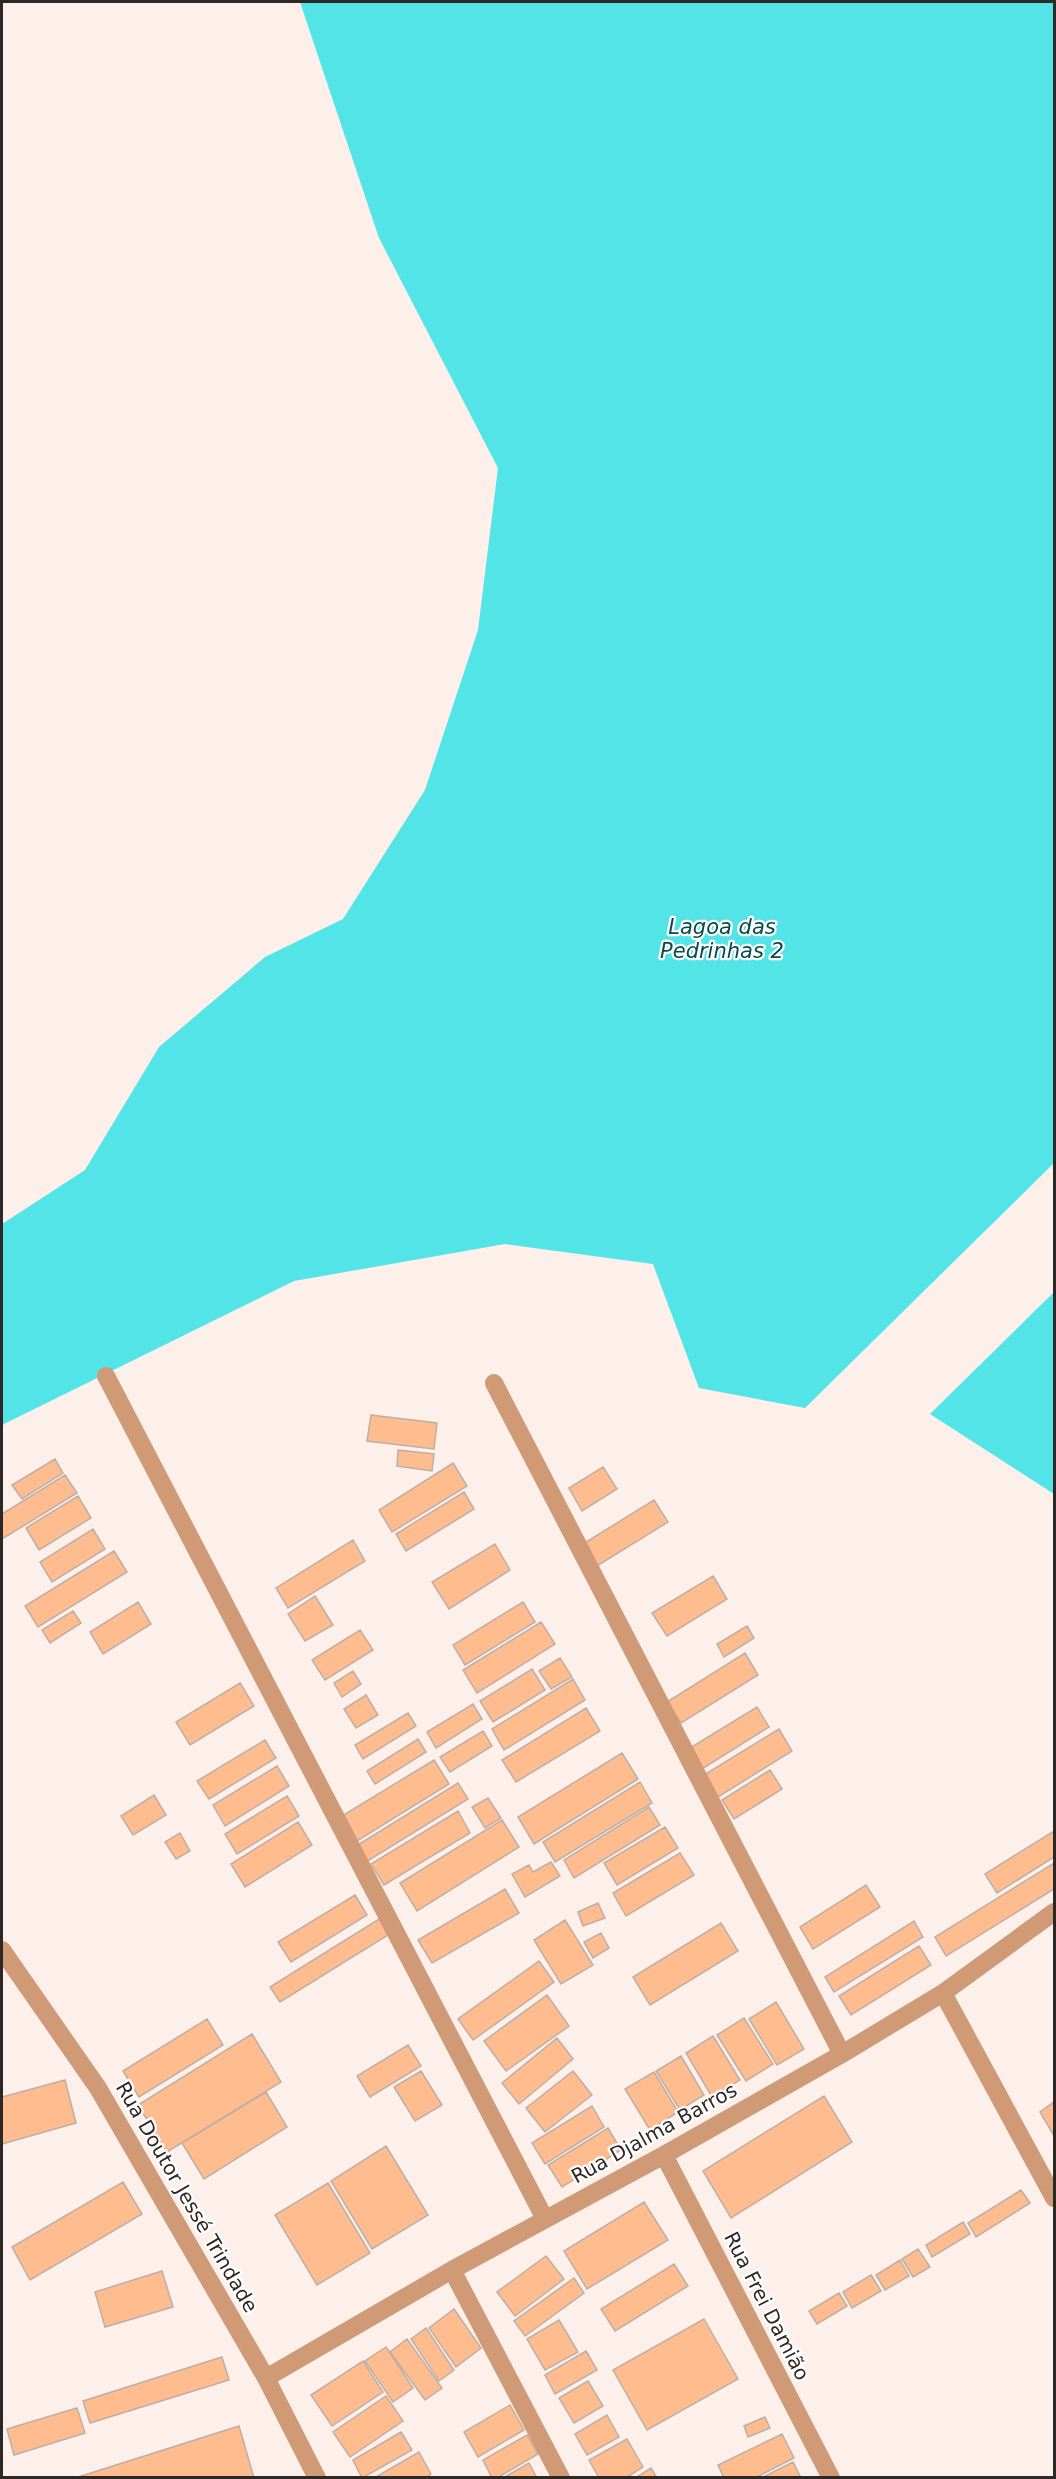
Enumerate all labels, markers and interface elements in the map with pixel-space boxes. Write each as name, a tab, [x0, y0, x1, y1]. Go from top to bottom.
water label: Lagoa das Pedrinhas 2	[660, 915, 784, 963]
street label: Rua Doutor Jessé Trindade	[111, 2077, 263, 2317]
street label: Rua Djalma Barros	[567, 2078, 741, 2188]
street label: Rua Frei Damião	[719, 2228, 815, 2384]

